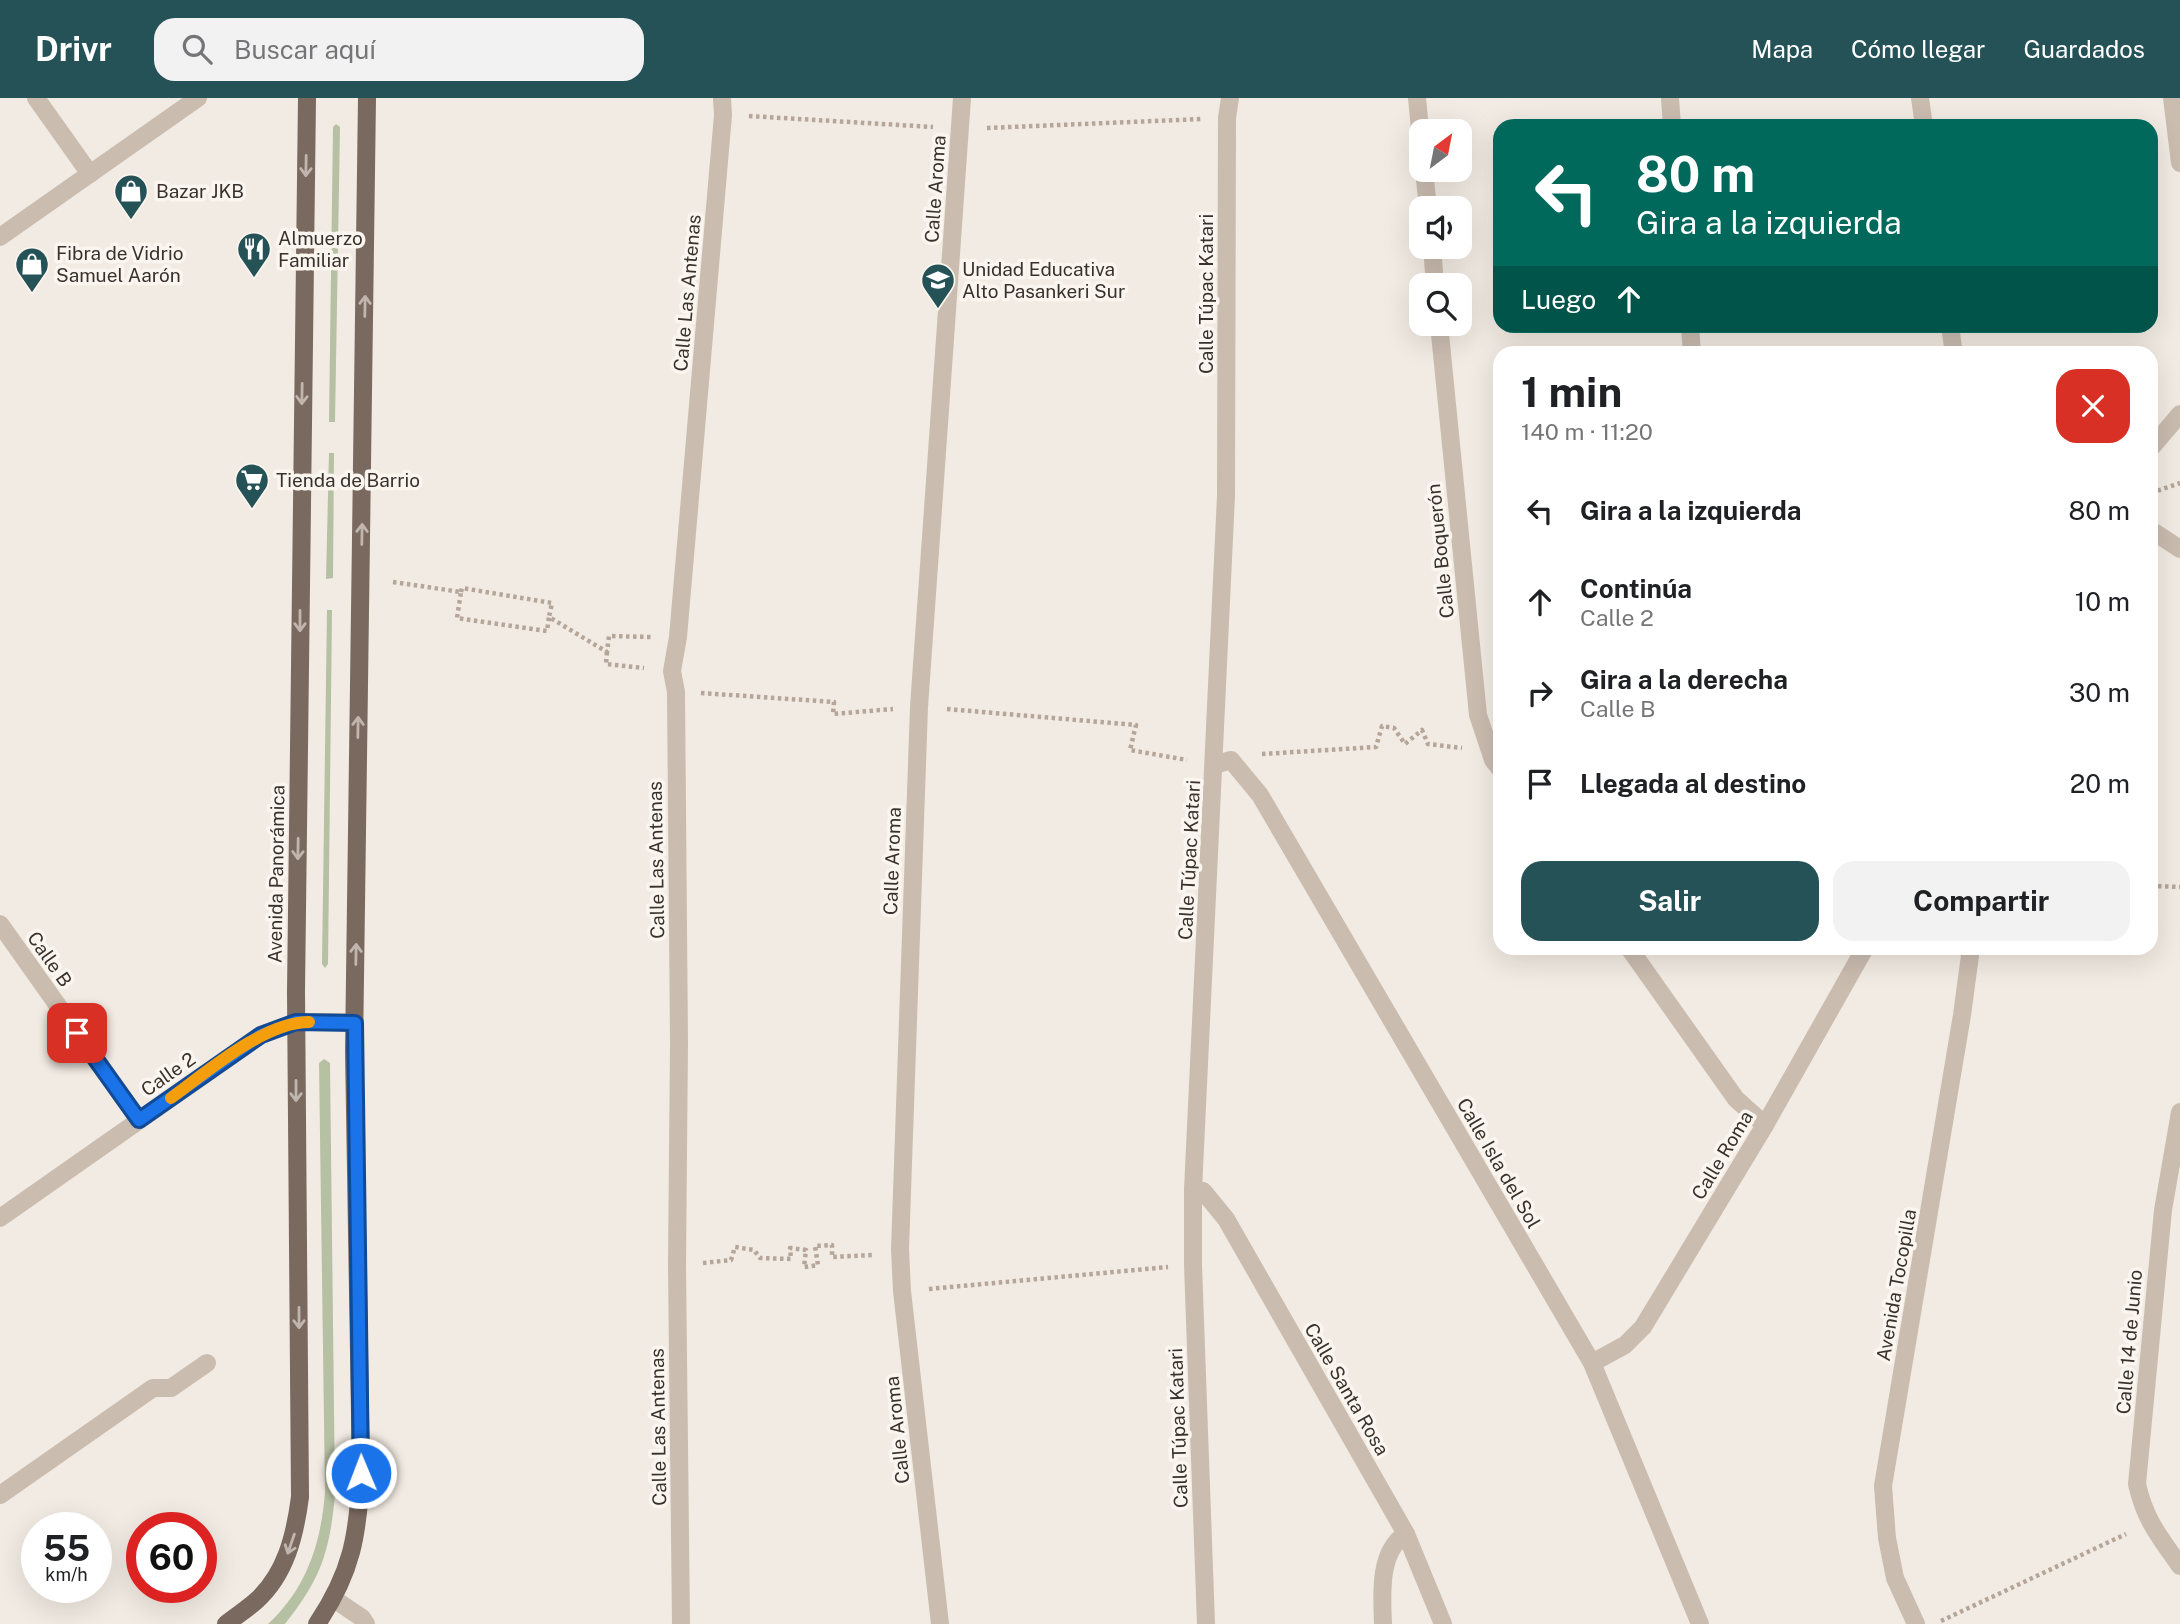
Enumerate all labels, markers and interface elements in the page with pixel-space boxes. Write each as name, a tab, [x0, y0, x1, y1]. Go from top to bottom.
search box	[154, 18, 644, 81]
text: Drivr	[35, 30, 112, 68]
icon: search	[178, 30, 216, 68]
text: Buscar aquí	[234, 34, 376, 65]
text: Mapa	[1751, 35, 1813, 63]
text: Cómo llegar	[1851, 35, 1985, 63]
text: Guardados	[2023, 35, 2145, 63]
north arrow	[1409, 119, 1472, 182]
map controls	[1409, 119, 1472, 336]
street label: Calle Aroma	[920, 134, 950, 244]
text: 80 m	[1636, 145, 1755, 203]
icon: left	[1521, 147, 1612, 238]
one-way arrow	[299, 154, 313, 177]
shop icon: Bazar JKB	[112, 172, 150, 221]
place label: Bazar JKB	[156, 180, 244, 202]
button: sound	[1409, 196, 1472, 259]
text: Gira a la izquierda	[1636, 204, 1902, 241]
street label: Calle Las Antenas	[669, 214, 705, 372]
street label: Calle Túpac Katari	[1195, 214, 1217, 374]
place label: Almuerzo Familiar	[278, 227, 363, 271]
restaurant icon: Almuerzo Familiar	[235, 230, 273, 279]
place label: Fibra de Vidrio Samuel Aarón	[56, 242, 183, 286]
shop icon: Fibra de Vidrio Samuel Aarón	[13, 245, 51, 294]
place label: Unidad Educativa Alto Pasankeri Sur	[962, 258, 1125, 302]
school or university icon: Unidad Educativa Alto Pasankeri Sur	[919, 261, 957, 310]
button: search	[1409, 273, 1472, 336]
icon: ahead	[1610, 280, 1648, 318]
text: Luego	[1521, 284, 1596, 315]
one-way arrow	[358, 295, 372, 318]
text: 1 min	[1521, 367, 1622, 416]
button: close	[2056, 369, 2130, 443]
one-way arrow	[296, 382, 309, 405]
text: 140 m · 11:20	[1521, 418, 1653, 445]
supermarket icon: Tienda de Barrio	[233, 461, 271, 510]
place label: Tienda de Barrio	[276, 469, 420, 491]
street label: Calle Boquerón	[1422, 483, 1458, 619]
icon: left	[1521, 492, 1559, 530]
text: Gira a la izquierda	[1580, 495, 1802, 526]
text: 80 m	[2069, 495, 2130, 526]
one-way arrow	[355, 523, 368, 546]
text: Continúa	[1580, 573, 1692, 604]
icon: ahead	[1521, 583, 1559, 621]
text: 10 m	[2075, 586, 2130, 617]
text: Calle 2	[1580, 604, 1654, 631]
one-way arrow	[293, 609, 307, 632]
text: Gira a la derecha	[1580, 664, 1788, 695]
icon: right	[1521, 674, 1559, 712]
text: 30 m	[2069, 677, 2130, 708]
text: Calle B	[1580, 695, 1655, 722]
one-way arrow	[351, 715, 365, 738]
icon: arrive	[1521, 765, 1559, 803]
text: Llegada al destino	[1580, 768, 1806, 799]
text: 20 m	[2070, 768, 2130, 799]
street label: Calle Túpac Katari	[1174, 779, 1204, 941]
street label: Calle Las Antenas	[644, 781, 668, 939]
street label: Avenida Panorámica	[263, 785, 289, 963]
street label: Calle Aroma	[879, 807, 905, 915]
one-way arrow	[291, 837, 305, 860]
button: Salir	[1521, 861, 1819, 941]
button: Compartir	[1833, 861, 2130, 941]
street label: Calle B	[23, 927, 77, 991]
one-way arrow	[349, 943, 362, 966]
pin	[47, 1003, 107, 1063]
icon: arrive	[58, 1014, 96, 1052]
street label: Calle 2	[137, 1048, 199, 1100]
one-way arrow	[289, 1079, 303, 1102]
street label: Calle Isla del Sol	[1453, 1094, 1545, 1232]
street label: Calle Roma	[1687, 1107, 1757, 1203]
street label: Avenida Tocopilla	[1872, 1207, 1920, 1363]
street label: Calle 14 de Junio	[2112, 1269, 2146, 1415]
one-way arrow	[292, 1306, 305, 1329]
street label: Calle Santa Rosa	[1300, 1319, 1394, 1459]
street label: Calle Las Antenas	[646, 1348, 670, 1506]
street label: Calle Túpac Katari	[1164, 1348, 1192, 1508]
street label: Calle Aroma	[880, 1375, 914, 1485]
position arrow	[324, 1436, 398, 1510]
speed limit sign: 60	[126, 1512, 217, 1603]
text: 55	[43, 1528, 90, 1569]
one-way arrow	[284, 1533, 296, 1555]
text: km/h	[45, 1564, 88, 1585]

